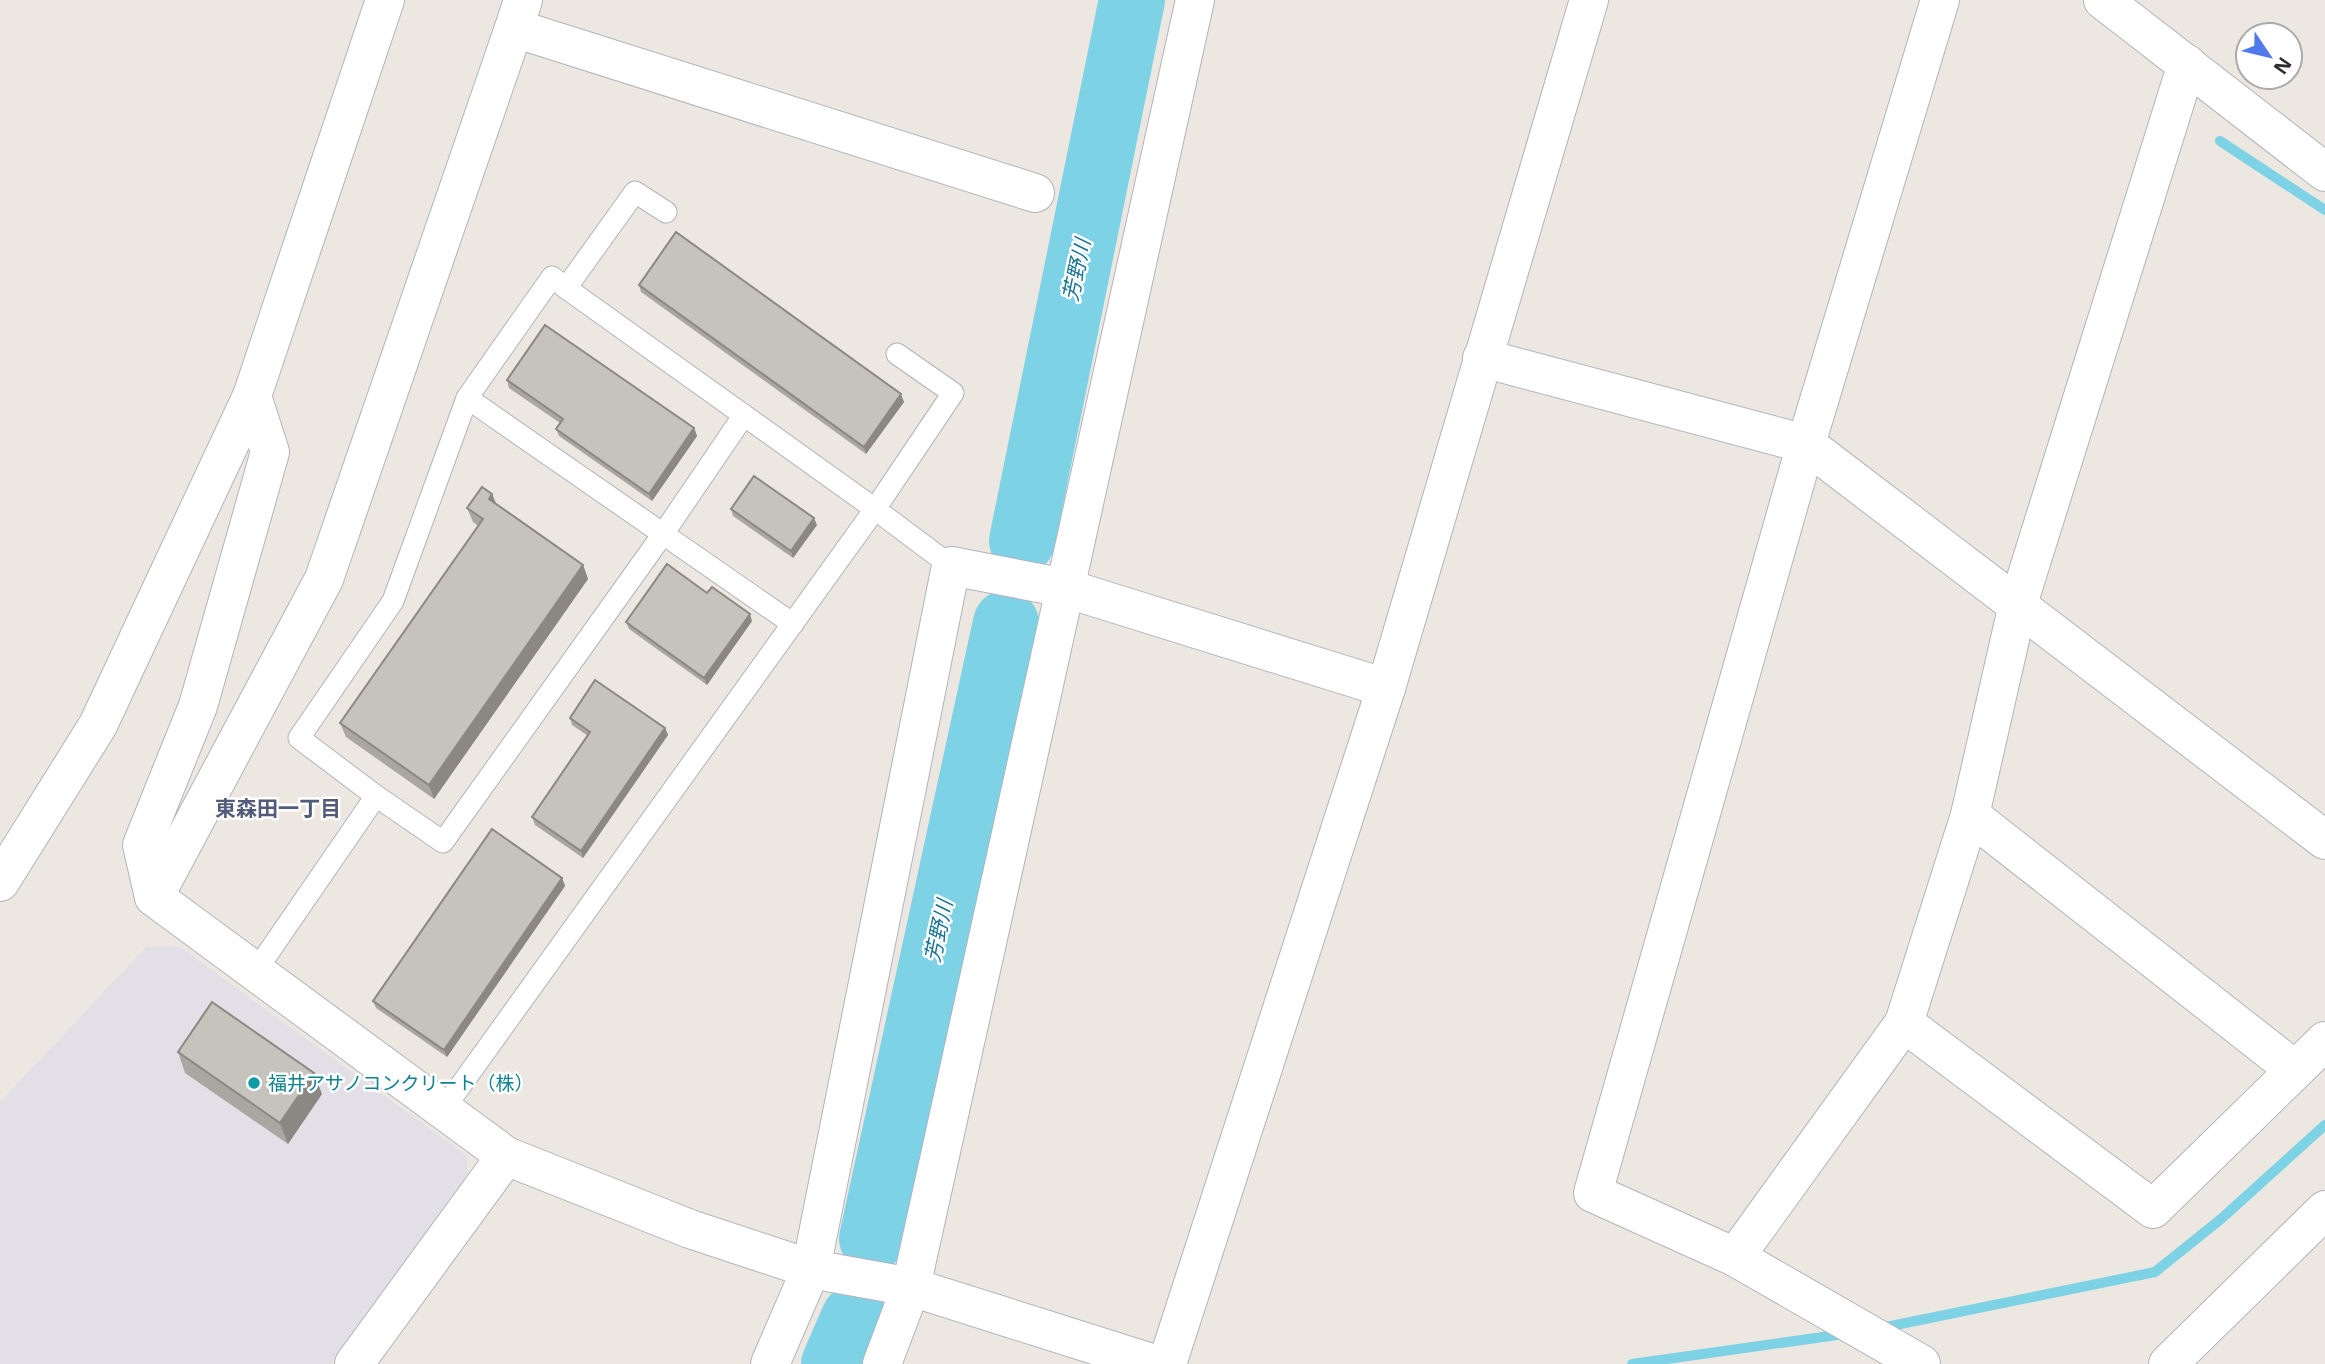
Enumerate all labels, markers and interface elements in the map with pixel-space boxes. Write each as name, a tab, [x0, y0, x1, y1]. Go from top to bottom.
north arrow	[2234, 21, 2304, 91]
text: N	[2268, 52, 2298, 80]
water label: 芳野川	[1056, 234, 1097, 304]
district label: 東森田一丁目	[215, 794, 341, 822]
water label: 芳野川	[918, 895, 959, 965]
place label: 福井アサノコンクリート（株）	[268, 1070, 534, 1096]
marker: 福井アサノコンクリート（株）	[246, 1075, 262, 1091]

